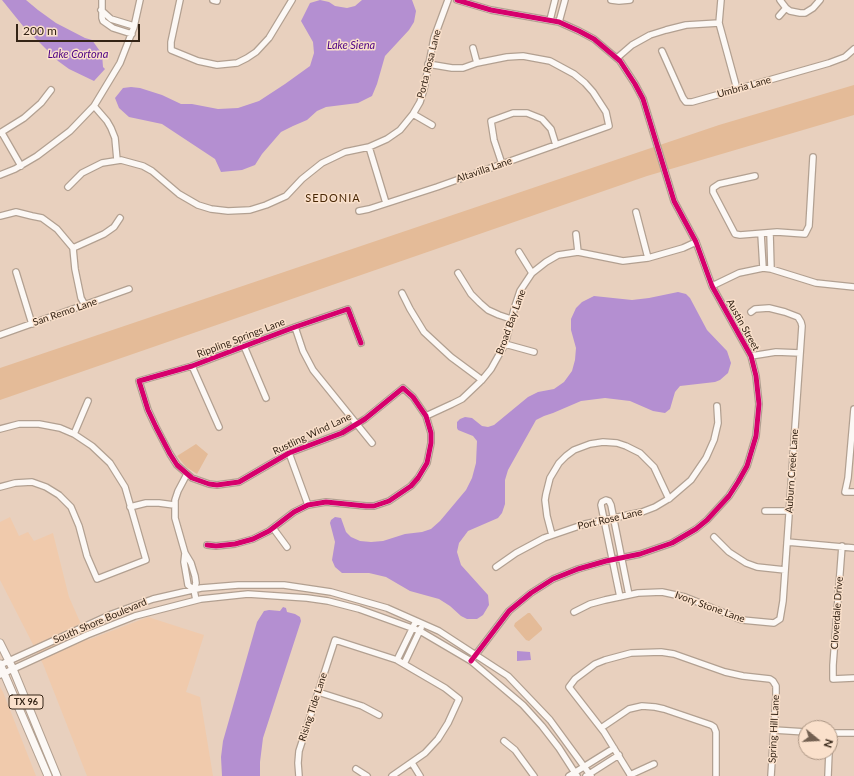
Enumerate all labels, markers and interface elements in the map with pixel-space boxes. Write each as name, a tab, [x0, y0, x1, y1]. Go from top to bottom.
scale bar	[18, 16, 142, 42]
text: 200 m	[23, 23, 57, 38]
street label: Porta Rosa Lane	[415, 28, 443, 100]
water label: Lake Siena	[327, 38, 375, 52]
water label: Lake Cortona	[48, 47, 108, 61]
street label: Umbria Lane	[716, 74, 772, 100]
street label: Altavilla Lane	[454, 155, 514, 185]
district label: SEDONIA	[305, 191, 361, 205]
street label: Broad Bay Lane	[494, 288, 528, 356]
street label: San Remo Lane	[31, 295, 99, 329]
street label: Austin Street	[724, 297, 762, 353]
street label: Rippling Springs Lane	[195, 316, 287, 360]
street label: Rustling Wind Lane	[271, 411, 353, 457]
street label: Auburn Creek Lane	[783, 428, 801, 514]
street label: Port Rose Lane	[577, 506, 643, 532]
street label: Cloverdale Drive	[828, 576, 846, 650]
street label: Ivory Stone Lane	[673, 589, 747, 625]
street label: South Shore Boulevard	[51, 596, 149, 646]
street label: Rising Tide Lane	[296, 671, 330, 743]
street label: Spring Hill Lane	[766, 694, 782, 764]
road number: TX 96	[9, 695, 43, 709]
north arrow	[798, 720, 838, 760]
text: N	[821, 738, 836, 750]

